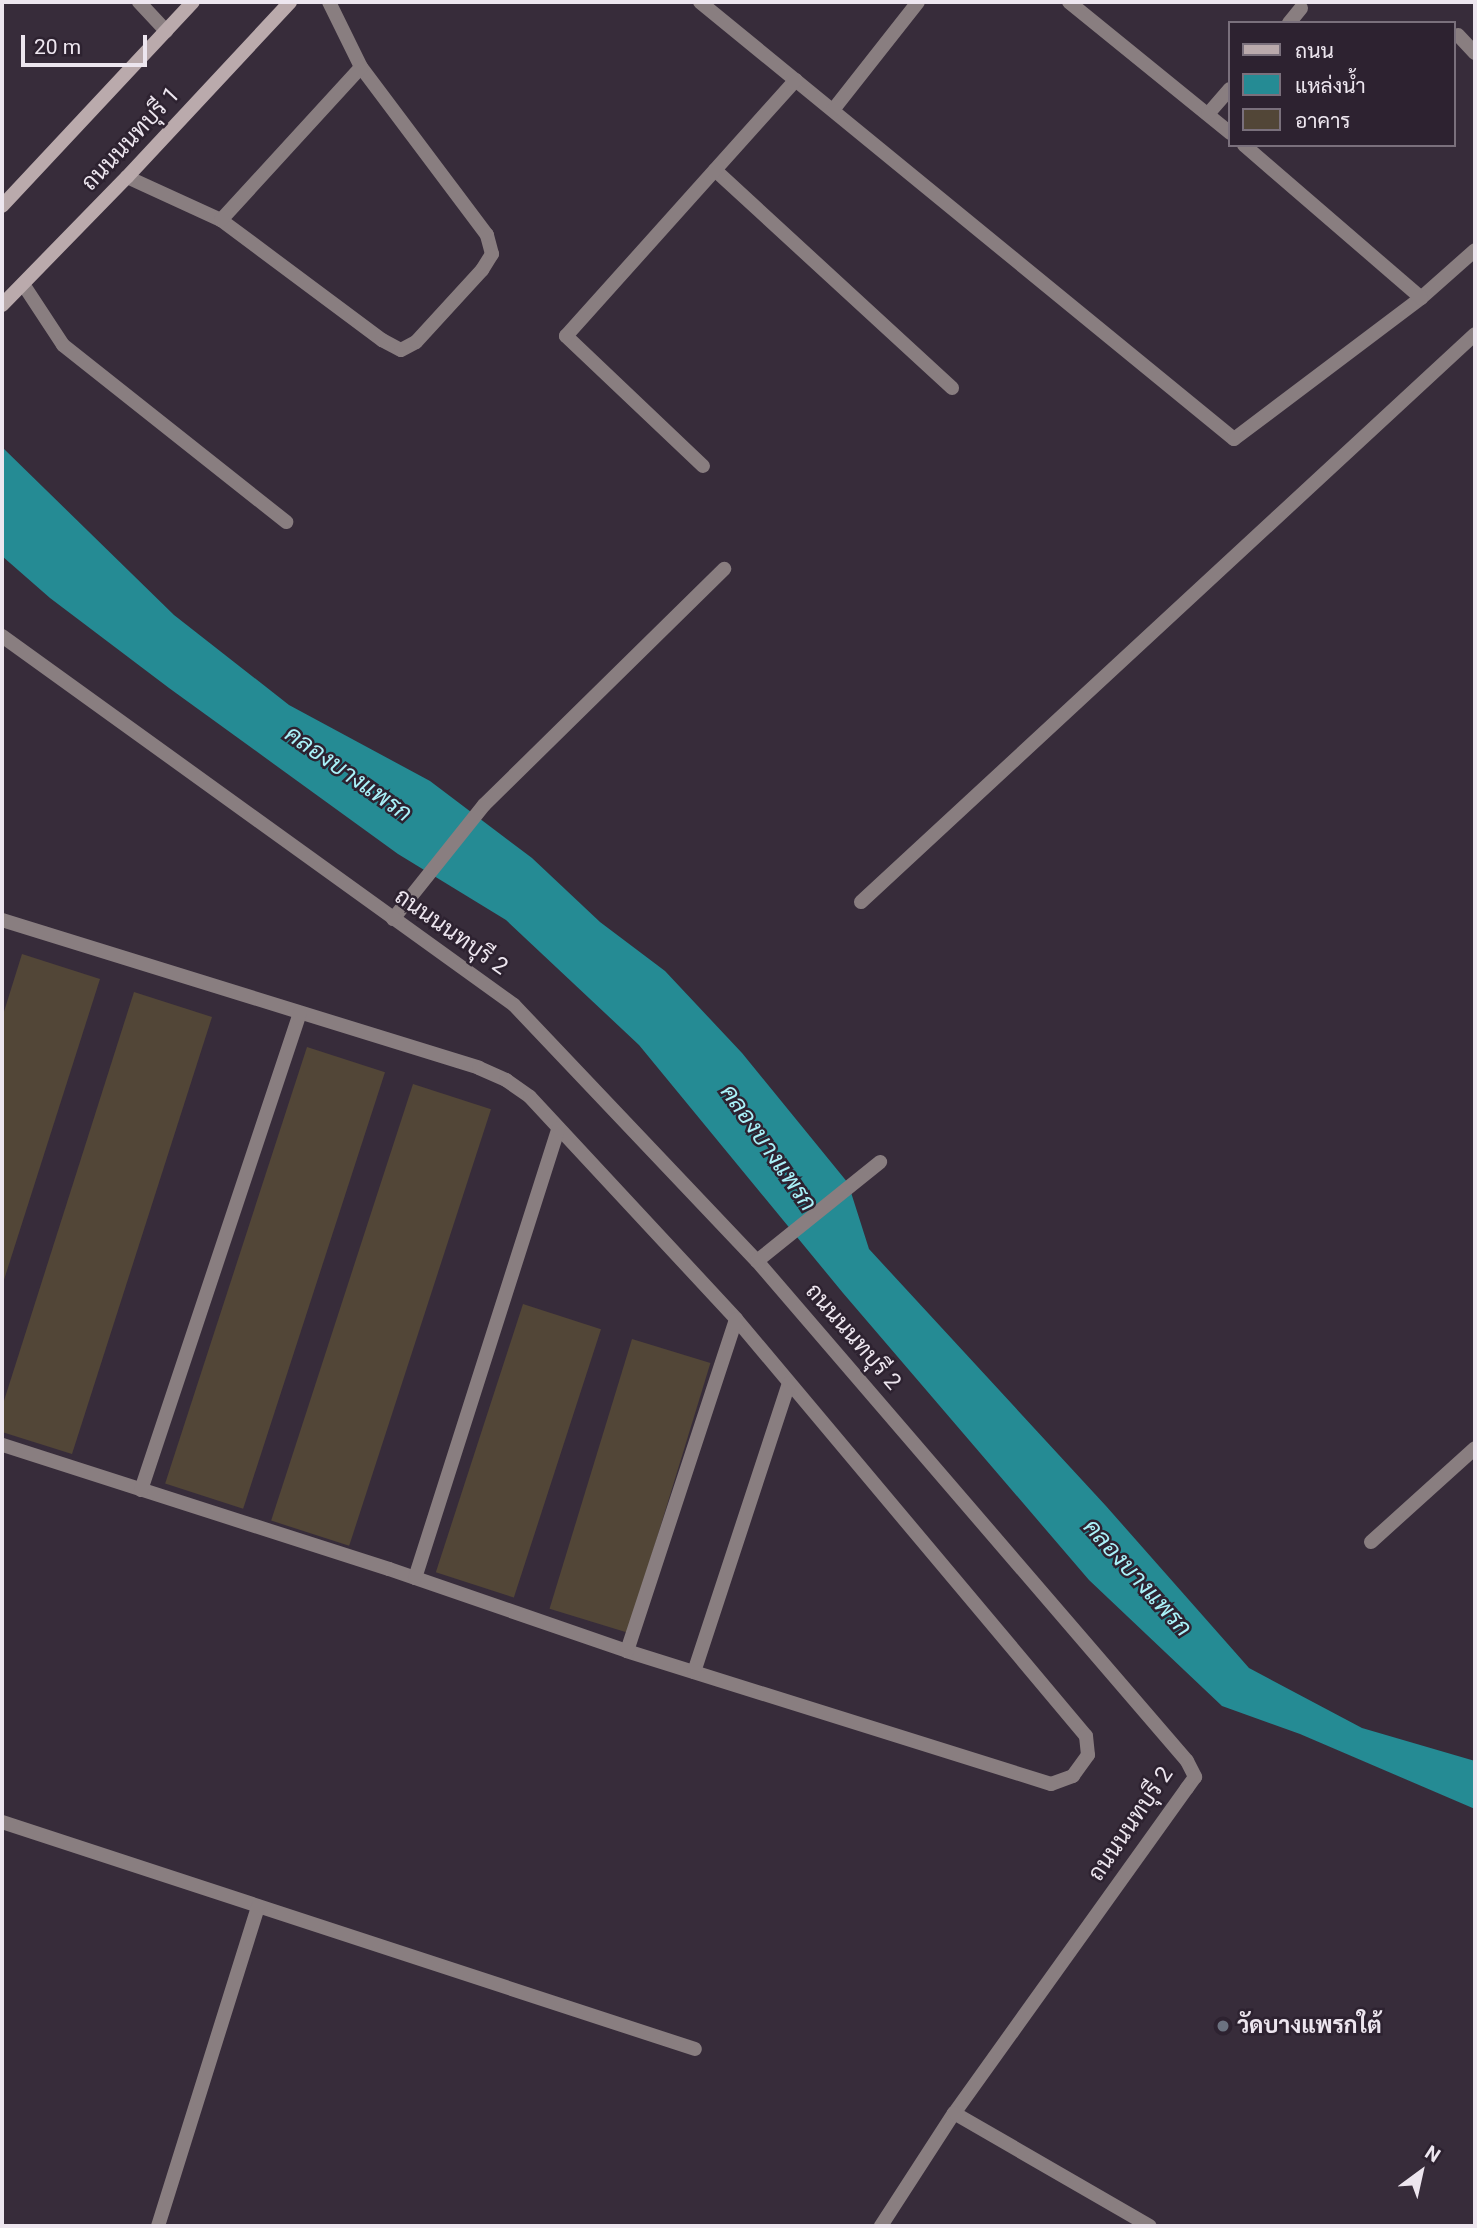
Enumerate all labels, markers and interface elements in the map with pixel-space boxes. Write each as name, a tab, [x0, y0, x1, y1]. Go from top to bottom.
scale bar	[24, 21, 150, 65]
legend	[1228, 21, 1456, 147]
text: 20 m	[34, 35, 81, 59]
text: ถนน	[1295, 39, 1334, 63]
text: แหล่งน้ำ	[1295, 74, 1366, 98]
street label: ถนนนนทบุรี 1	[76, 81, 186, 197]
text: อาคาร	[1295, 109, 1351, 133]
water label: คลองบางแพรก	[279, 720, 417, 828]
street label: ถนนนนทบุรี 2	[389, 883, 513, 981]
water label: คลองบางแพรก	[714, 1079, 822, 1217]
street label: ถนนนนทบุรี 2	[799, 1278, 907, 1396]
water label: คลองบางแพรก	[1077, 1513, 1197, 1643]
street label: ถนนนนทบุรี 2	[1083, 1762, 1179, 1886]
place label: วัดบางแพรกใต้	[1237, 2012, 1382, 2040]
marker: วัดบางแพรกใต้	[1215, 2018, 1231, 2034]
north arrow	[1386, 2137, 1456, 2207]
text: N	[1421, 2141, 1445, 2167]

